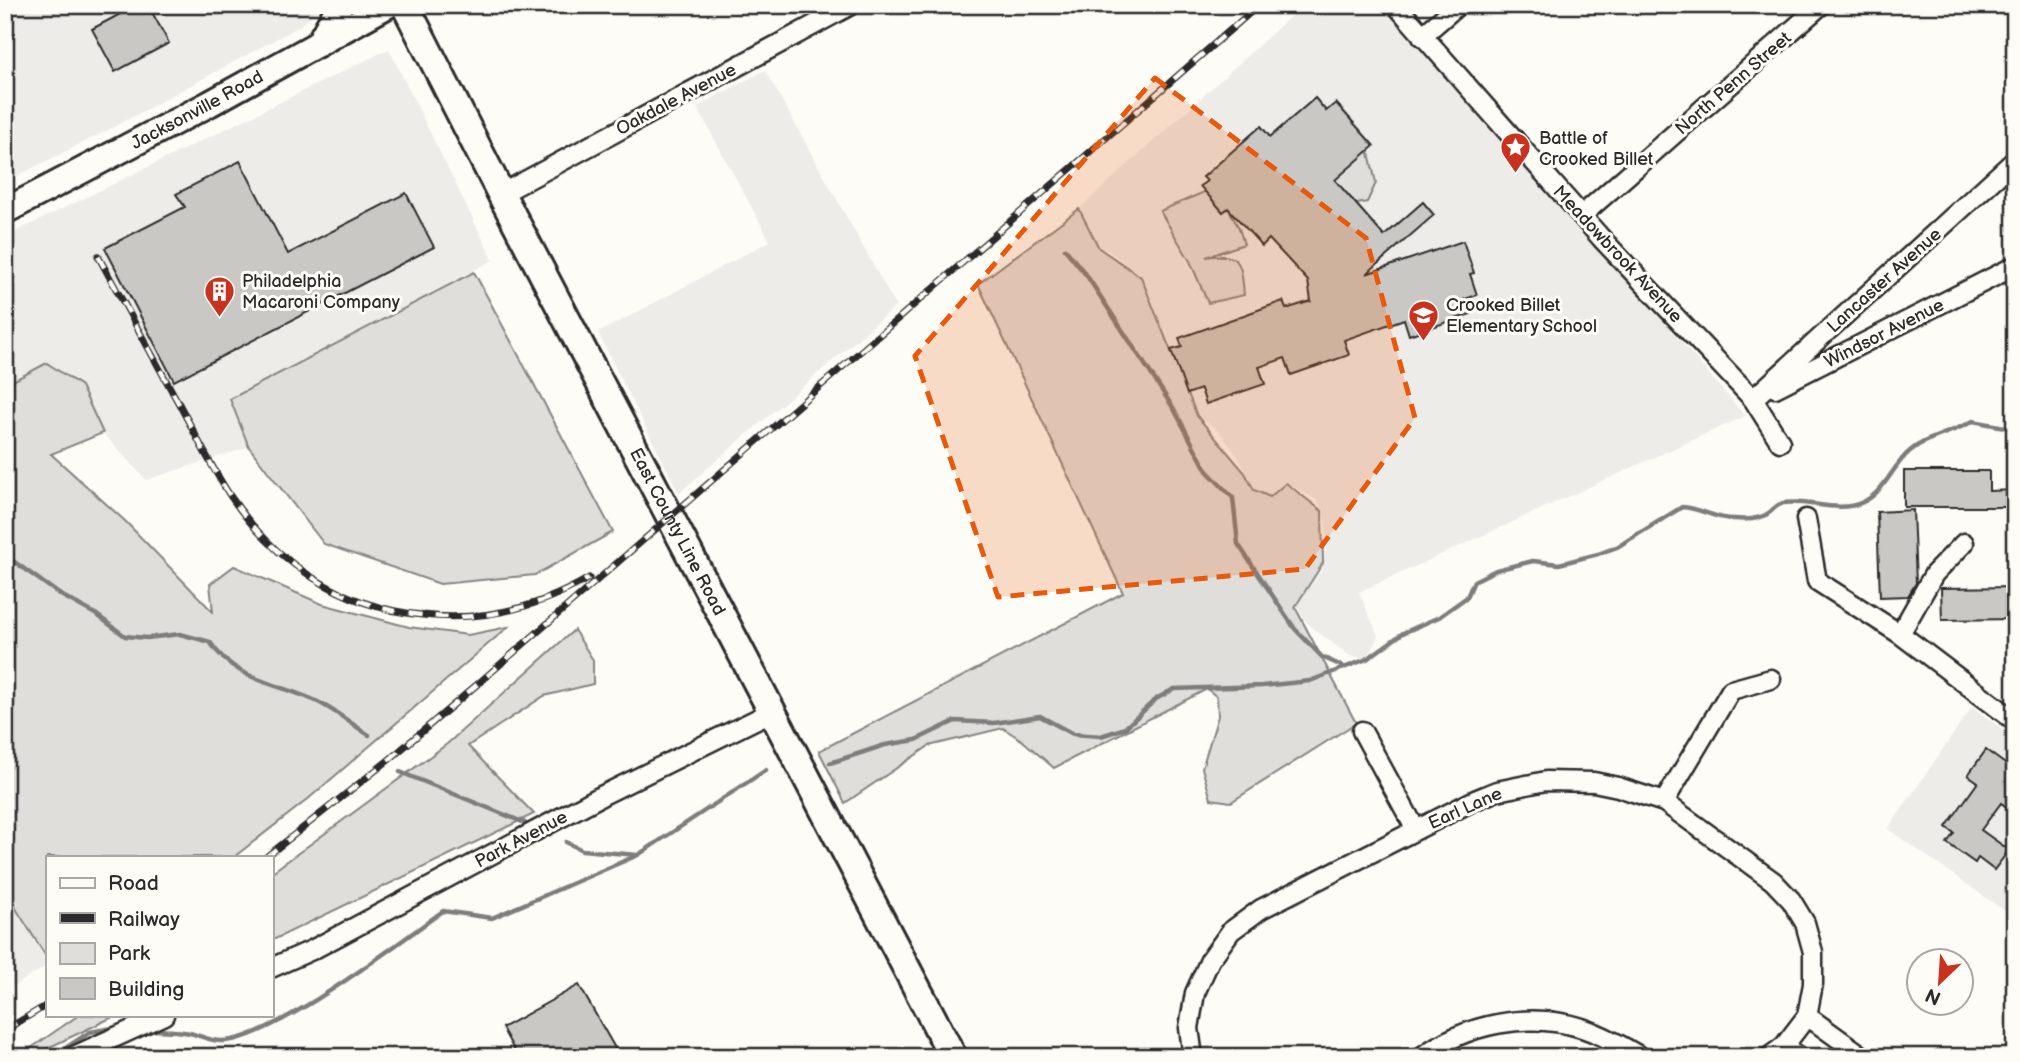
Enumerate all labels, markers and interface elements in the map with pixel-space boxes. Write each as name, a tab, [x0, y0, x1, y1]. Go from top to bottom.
street label: North Penn Street	[1671, 27, 1796, 139]
street label: Oakdale Avenue	[613, 59, 740, 140]
street label: Jacksonville Road	[127, 66, 267, 154]
place label: Battle of Crooked Billet	[1539, 128, 1654, 170]
place icon: Battle of Crooked Billet	[1499, 131, 1533, 175]
street label: Meadowbrook Avenue	[1549, 181, 1687, 327]
street label: Lancaster Avenue	[1823, 223, 1946, 337]
place label: Philadelphia Macaroni Company	[242, 271, 401, 313]
building icon: Philadelphia Macaroni Company	[202, 274, 236, 318]
street label: Windsor Avenue	[1821, 294, 1948, 373]
place label: Crooked Billet Elementary School	[1446, 295, 1597, 337]
school or university icon: Crooked Billet Elementary School	[1406, 298, 1440, 342]
street label: East County Line Road	[625, 445, 730, 619]
street label: Earl Lane	[1425, 783, 1506, 834]
street label: Park Avenue	[472, 806, 571, 873]
legend	[46, 856, 273, 1016]
text: Road	[108, 871, 159, 896]
text: Railway	[108, 907, 180, 932]
text: Park	[108, 941, 151, 966]
north arrow	[1904, 946, 1974, 1016]
text: Building	[108, 977, 184, 1002]
text: N	[1922, 983, 1945, 1009]

